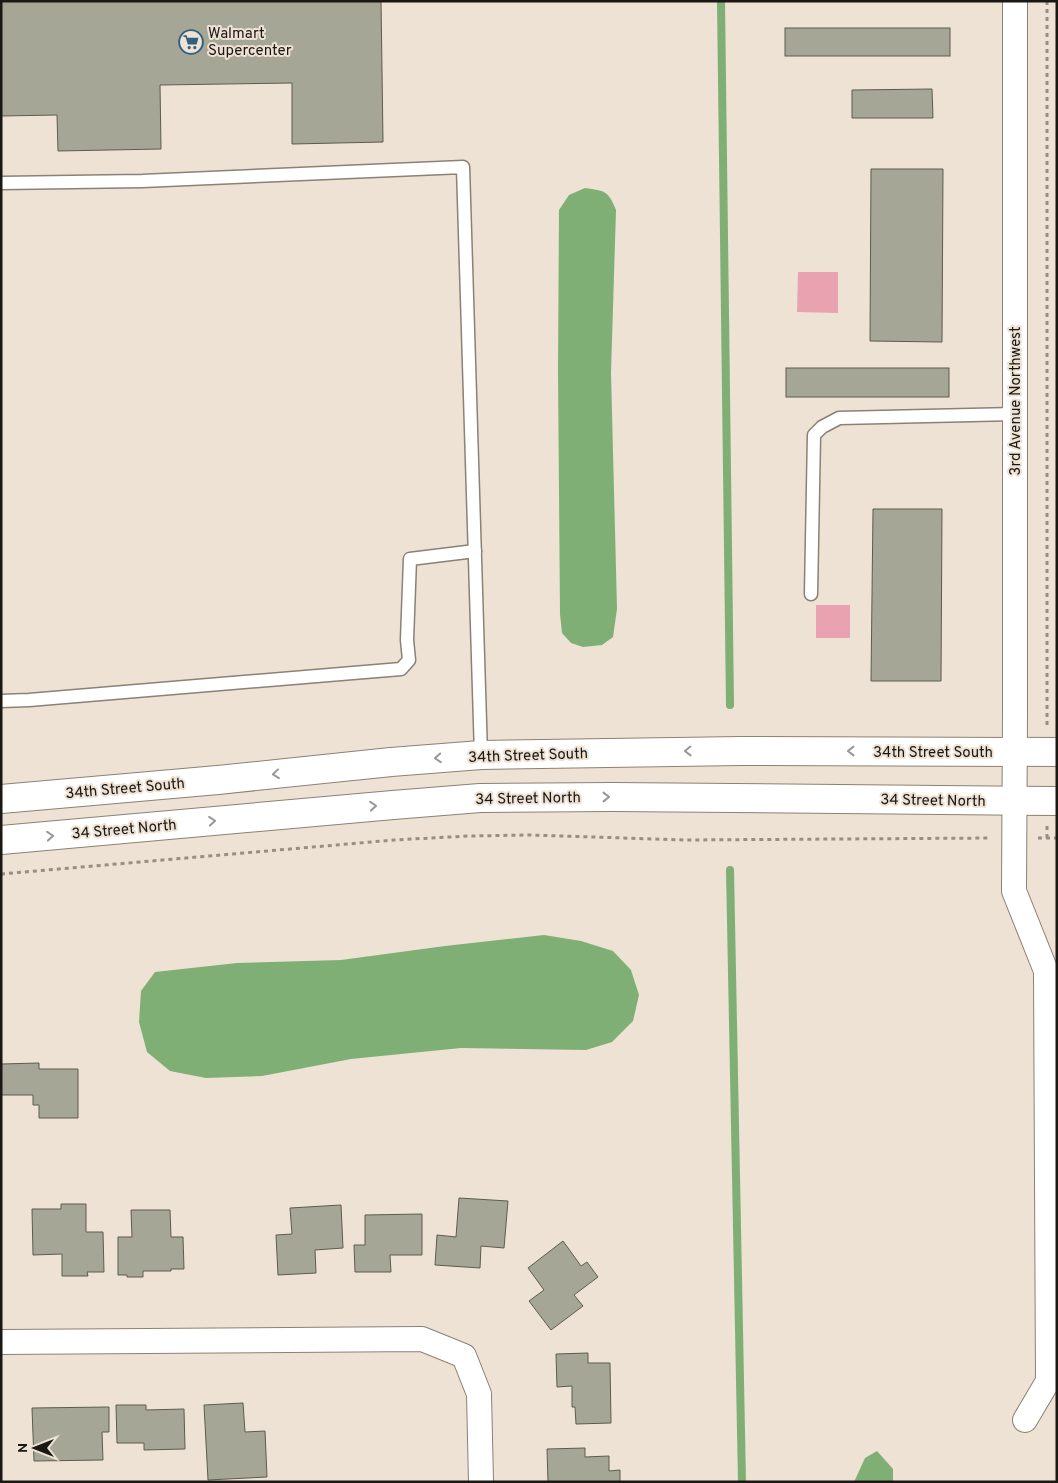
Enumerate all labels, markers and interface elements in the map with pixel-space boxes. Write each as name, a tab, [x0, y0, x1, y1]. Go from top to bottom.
place label: Walmart Supercenter	[208, 25, 292, 61]
supermarket icon: Walmart Supercenter	[178, 29, 204, 55]
street label: 3rd Avenue Northwest	[1007, 326, 1026, 476]
street label: 34th Street South	[873, 744, 993, 763]
street label: 34th Street South	[468, 745, 588, 768]
one-way arrow	[684, 746, 692, 757]
one-way arrow	[846, 746, 854, 756]
one-way arrow	[434, 753, 442, 764]
one-way arrow	[272, 768, 280, 779]
street label: 34th Street South	[65, 775, 186, 804]
street label: 34 Street North	[475, 789, 581, 810]
street label: 34 Street North	[880, 791, 986, 812]
one-way arrow	[602, 792, 610, 802]
one-way arrow	[370, 801, 378, 812]
street label: 34 Street North	[71, 816, 178, 845]
one-way arrow	[208, 816, 216, 827]
one-way arrow	[46, 831, 54, 842]
north arrow	[10, 1423, 60, 1473]
text: N	[15, 1443, 32, 1453]

